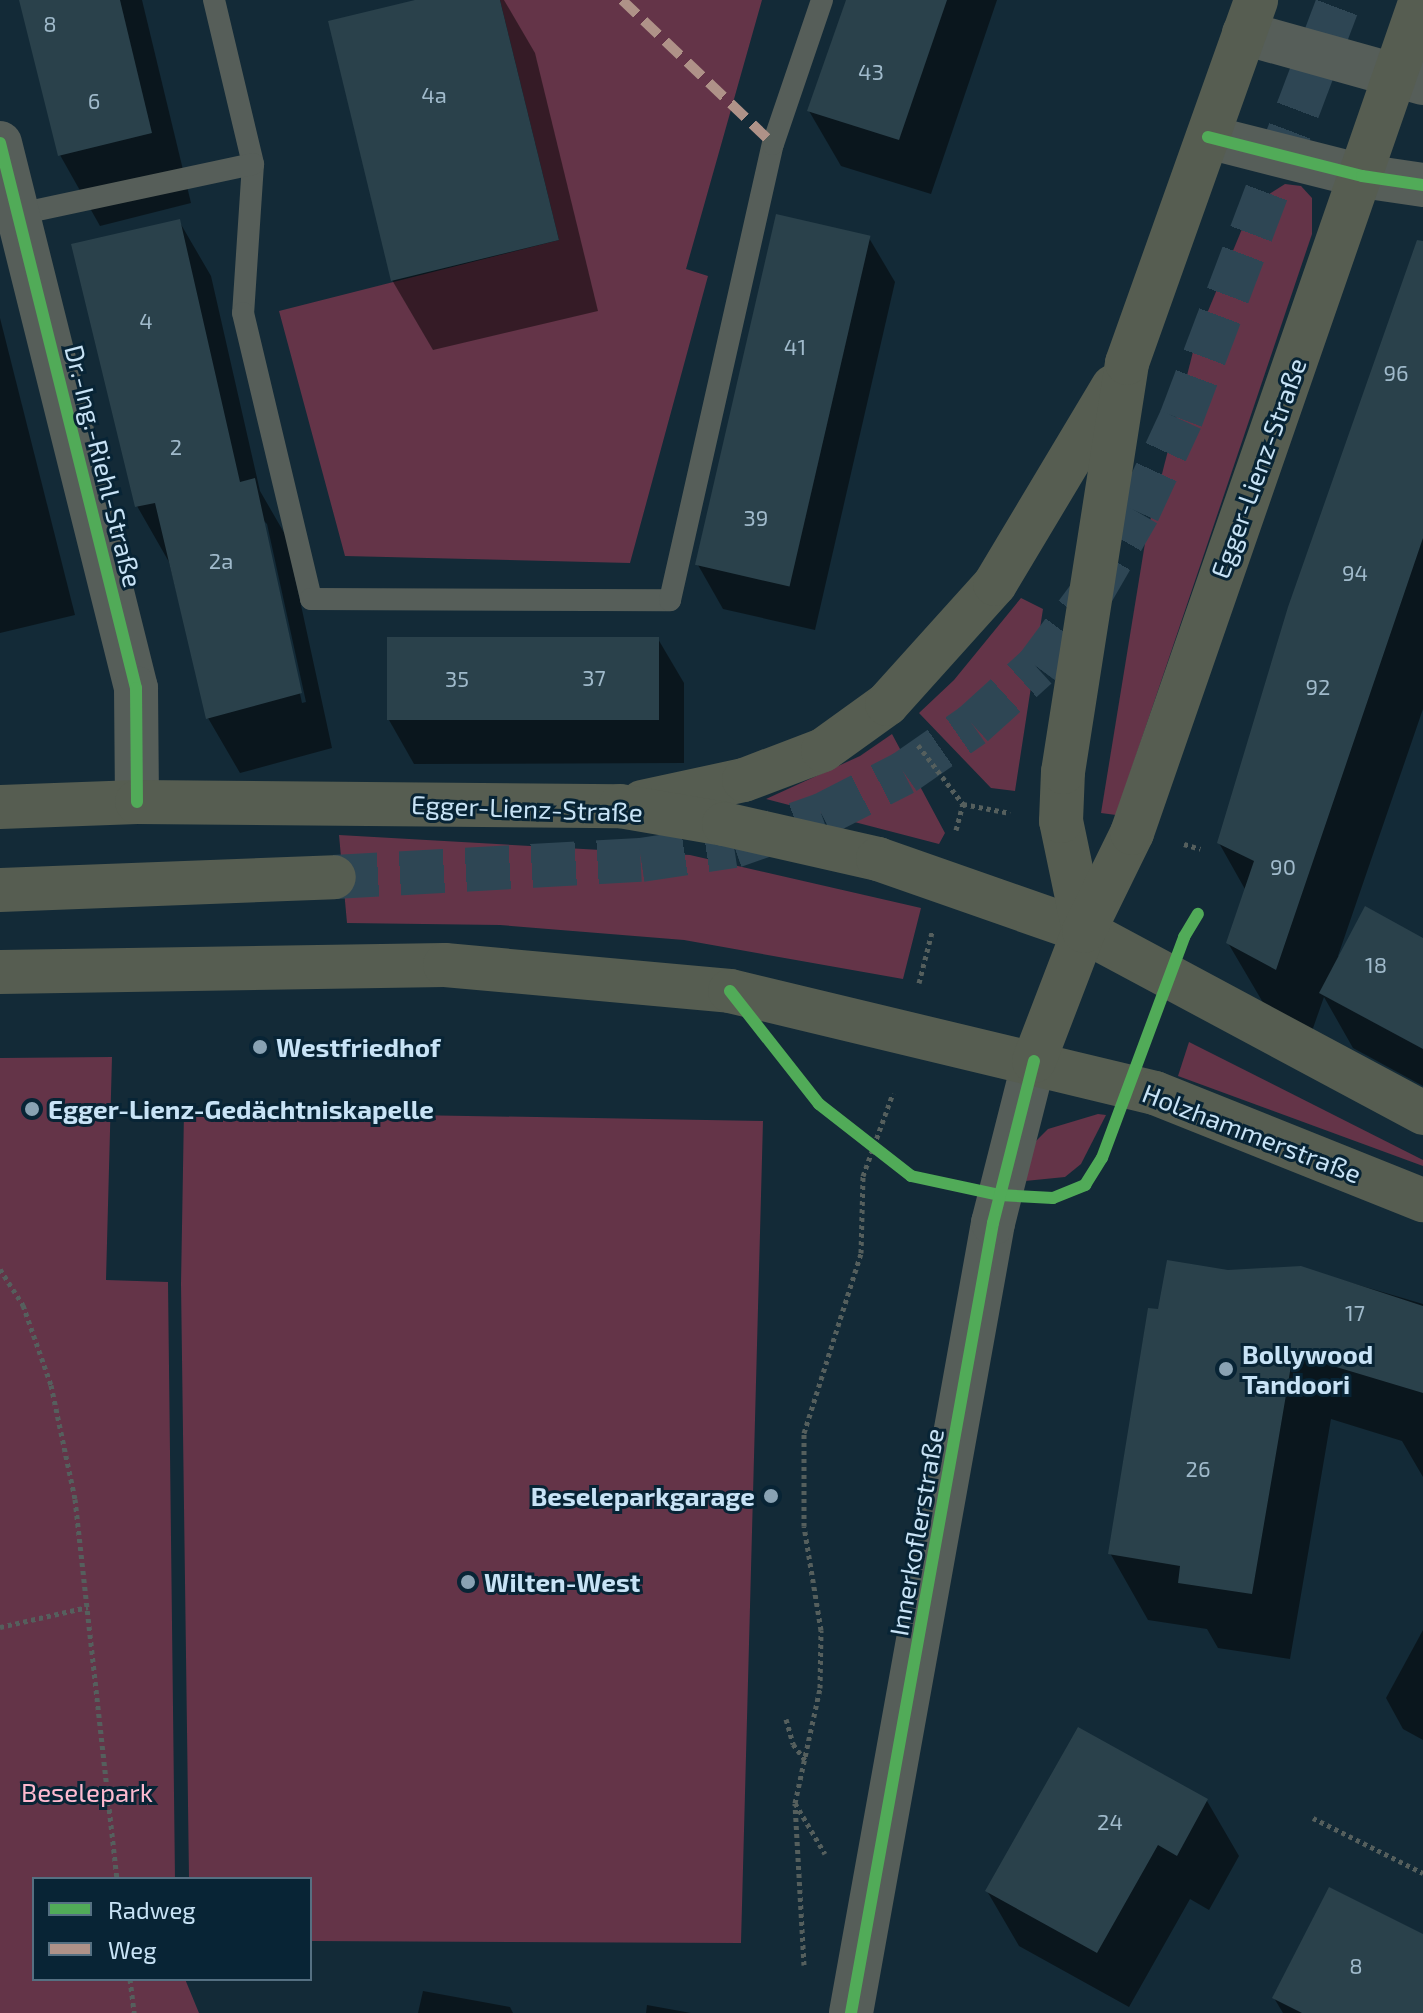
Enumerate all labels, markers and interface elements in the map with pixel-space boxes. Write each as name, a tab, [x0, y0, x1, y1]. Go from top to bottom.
house number: 8	[43, 11, 57, 37]
house number: 43	[858, 59, 884, 85]
house number: 4a	[421, 82, 447, 108]
house number: 6	[88, 88, 100, 114]
house number: 4	[139, 308, 153, 334]
house number: 41	[784, 334, 806, 360]
street label: Dr.-Ing.-Riehl-Straße	[59, 342, 149, 590]
street label: Egger-Lienz-Straße	[1204, 354, 1312, 582]
house number: 96	[1383, 360, 1409, 386]
house number: 2	[170, 434, 182, 460]
house number: 39	[744, 505, 768, 531]
house number: 2a	[209, 548, 233, 574]
house number: 94	[1342, 560, 1368, 586]
house number: 37	[582, 665, 606, 691]
house number: 35	[445, 666, 469, 692]
house number: 92	[1306, 674, 1330, 700]
street label: Egger-Lienz-Straße	[411, 788, 643, 828]
house number: 90	[1270, 854, 1296, 880]
house number: 18	[1365, 952, 1387, 978]
place label: Westfriedhof	[276, 1031, 440, 1063]
marker: Westfriedhof	[251, 1038, 269, 1056]
street label: Holzhammerstraße	[1138, 1077, 1366, 1189]
place label: Egger-Lienz-Gedächtniskapelle	[48, 1093, 434, 1125]
marker: Egger-Lienz-Gedächtniskapelle	[23, 1100, 41, 1118]
house number: 17	[1345, 1300, 1365, 1326]
place label: Bollywood Tandoori	[1242, 1338, 1373, 1400]
marker: Bollywood Tandoori	[1217, 1360, 1235, 1378]
street label: Innerkoflerstraße	[882, 1426, 950, 1638]
house number: 26	[1186, 1456, 1210, 1482]
place label: Beseleparkgarage	[531, 1480, 755, 1512]
marker: Beseleparkgarage	[762, 1487, 780, 1505]
place label: Wilten-West	[484, 1566, 640, 1598]
marker: Wilten-West	[459, 1573, 477, 1591]
park label: Beselepark	[21, 1776, 153, 1808]
house number: 24	[1097, 1809, 1123, 1835]
legend	[32, 1877, 312, 1981]
text: Radweg	[108, 1895, 196, 1924]
text: Weg	[108, 1935, 157, 1964]
house number: 8	[1349, 1953, 1363, 1979]

